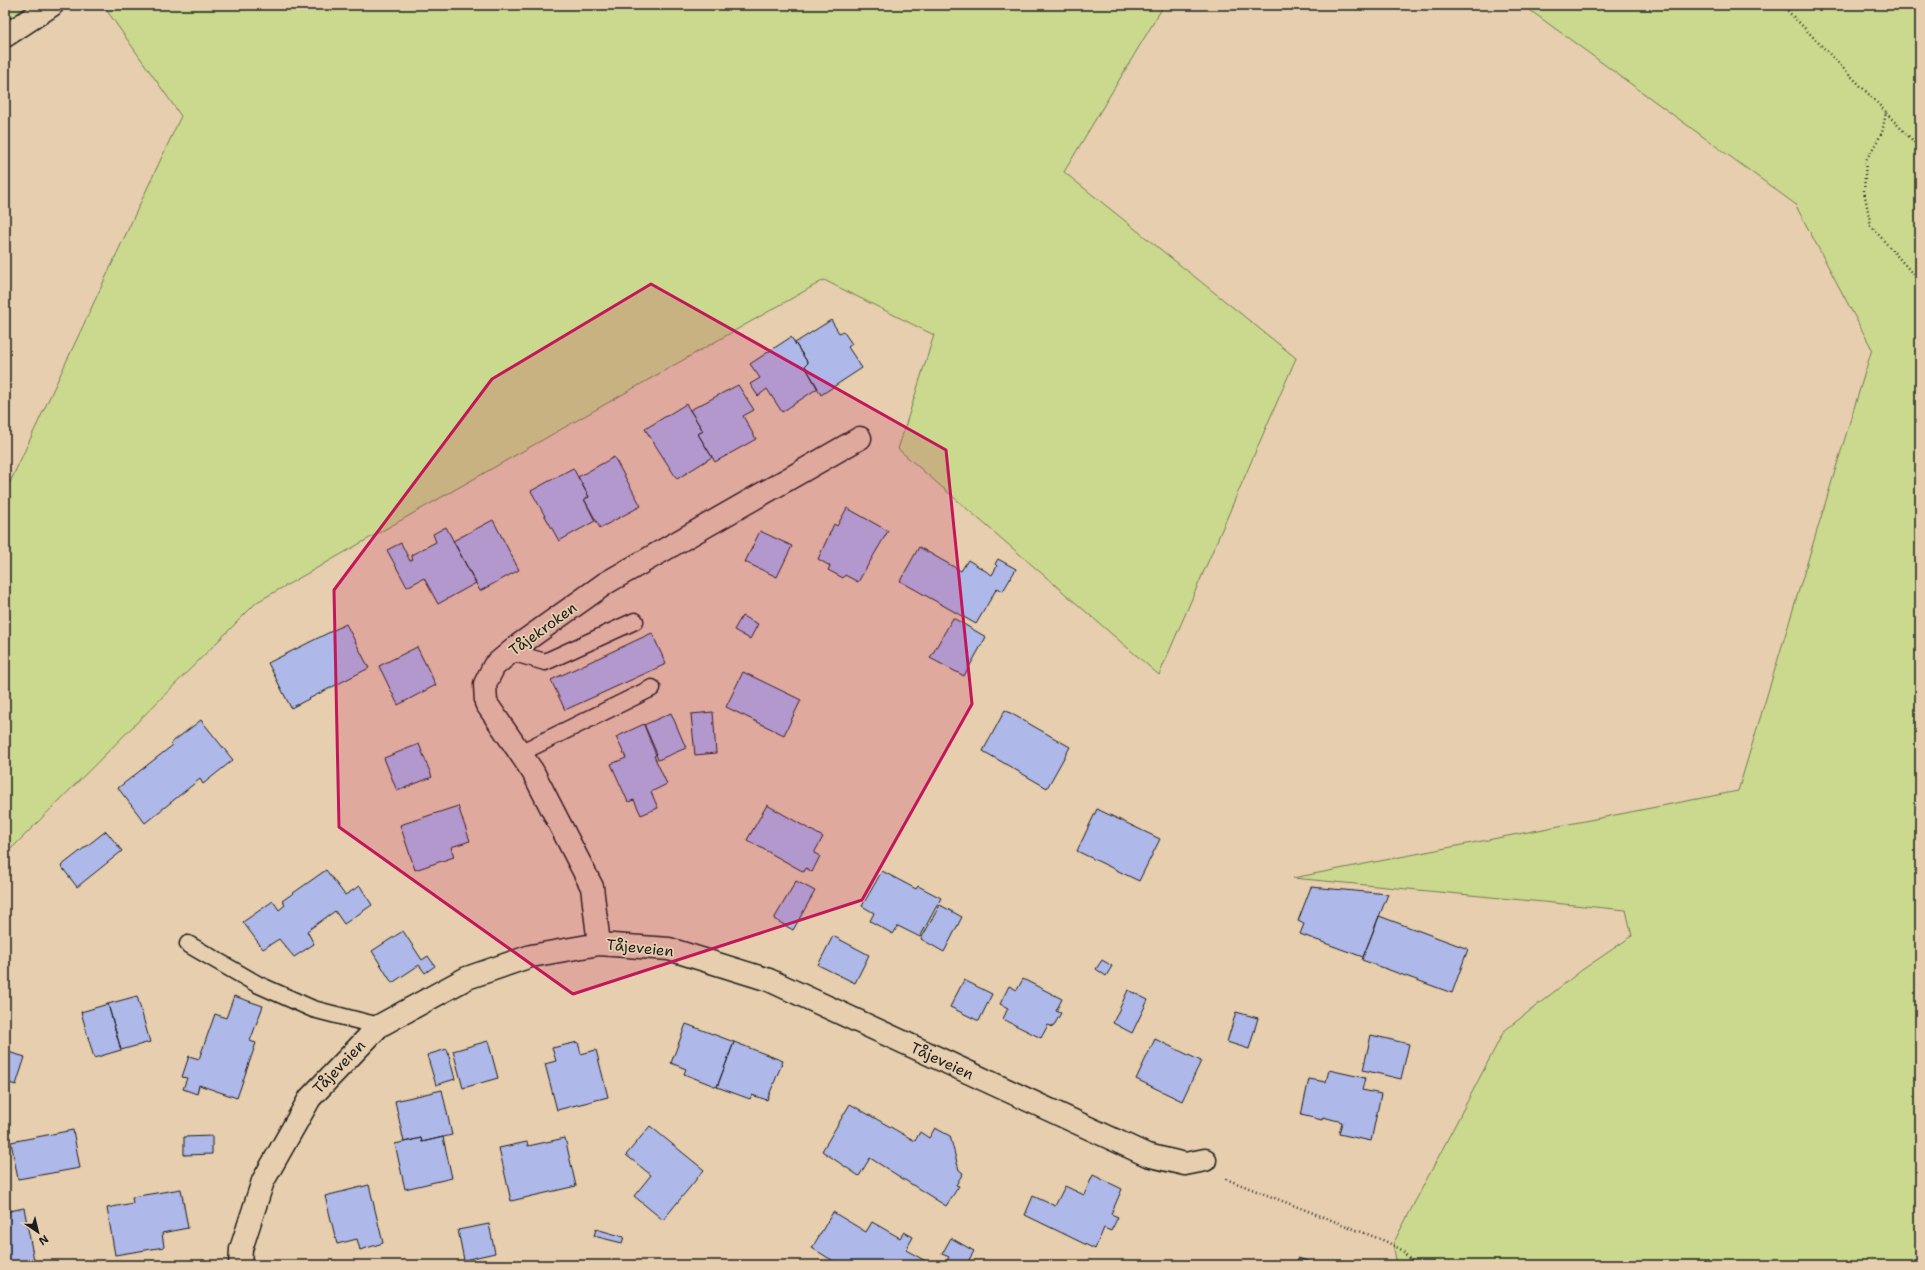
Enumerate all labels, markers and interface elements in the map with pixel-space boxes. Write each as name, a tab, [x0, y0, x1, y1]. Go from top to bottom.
street label: Tåjekroken	[505, 598, 581, 660]
street label: Tåjeveien	[605, 935, 675, 961]
street label: Tåjeveien	[308, 1036, 370, 1098]
street label: Tåjeveien	[907, 1038, 977, 1084]
north arrow	[18, 1212, 58, 1252]
text: N	[35, 1231, 51, 1249]

